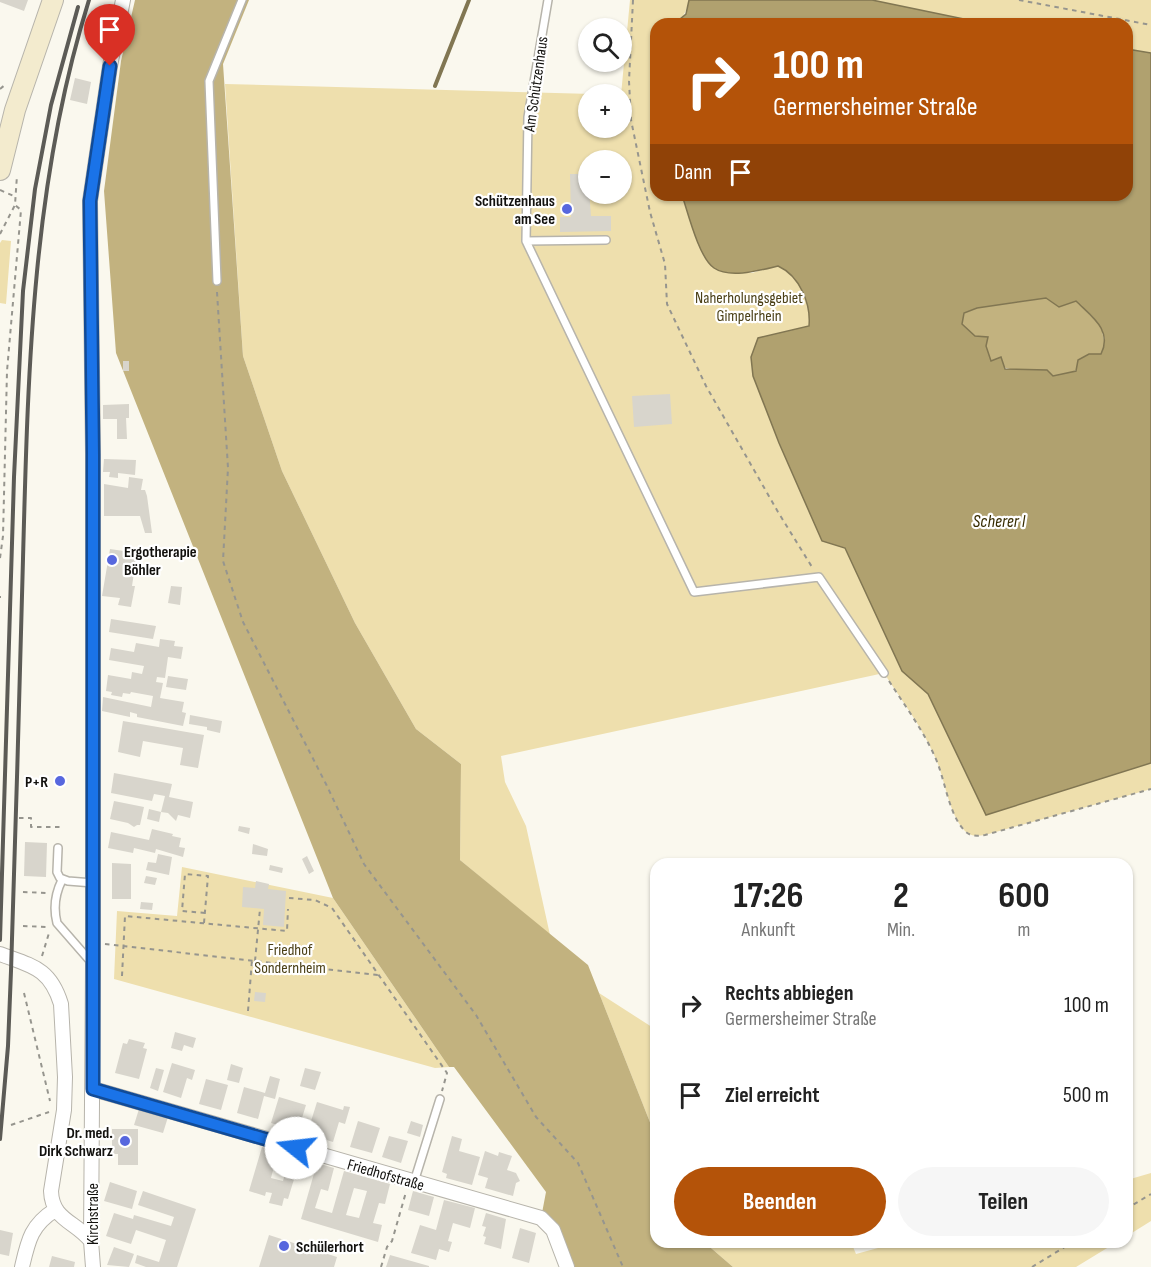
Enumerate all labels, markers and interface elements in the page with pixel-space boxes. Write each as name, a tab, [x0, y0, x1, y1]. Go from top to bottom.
pin	[84, 4, 135, 66]
icon: arrive	[93, 13, 126, 46]
map controls	[578, 18, 632, 204]
button: search	[578, 18, 632, 72]
street label: Am Schützenhaus	[520, 35, 553, 134]
text: 100 m	[773, 40, 864, 91]
icon: right	[674, 42, 752, 120]
button: +	[578, 84, 632, 138]
text: Germersheimer Straße	[773, 91, 978, 123]
button: −	[578, 150, 632, 204]
icon: arrive	[724, 156, 757, 189]
text: Dann	[674, 159, 712, 186]
place label: Schützenhaus am See	[475, 192, 555, 229]
marker: Schützenhaus am See	[560, 202, 574, 216]
park label: Naherholungsgebiet Gimpelrhein	[695, 289, 803, 326]
water label: Scherer I	[973, 511, 1026, 532]
place label: Ergotherapie Böhler	[124, 543, 197, 580]
marker: Ergotherapie Böhler	[105, 553, 119, 567]
place label: P+R	[25, 773, 48, 792]
marker: P+R	[53, 774, 67, 788]
text: 17:26	[733, 875, 804, 918]
text: 2	[893, 875, 909, 918]
text: 600	[998, 875, 1050, 918]
text: Ankunft	[742, 918, 795, 942]
text: Min.	[887, 918, 915, 942]
text: m	[1018, 918, 1030, 942]
park label: Friedhof Sondernheim	[254, 941, 326, 978]
text: Rechts abbiegen	[725, 980, 854, 1007]
icon: right	[674, 989, 707, 1022]
text: 100 m	[1064, 992, 1109, 1019]
text: Germersheimer Straße	[725, 1007, 877, 1031]
icon: arrive	[674, 1079, 707, 1112]
text: Ziel erreicht	[725, 1082, 820, 1109]
text: 500 m	[1063, 1082, 1109, 1109]
position arrow	[264, 1116, 328, 1180]
place label: Dr. med. Dirk Schwarz	[39, 1124, 113, 1161]
marker: Dr. med. Dirk Schwarz	[118, 1134, 132, 1148]
street label: Friedhofstraße	[345, 1155, 426, 1195]
button: Beenden	[674, 1167, 886, 1236]
button: Teilen	[898, 1167, 1109, 1236]
street label: Kirchstraße	[84, 1183, 103, 1245]
place label: Schülerhort	[296, 1238, 364, 1257]
marker: Schülerhort	[277, 1239, 291, 1253]

